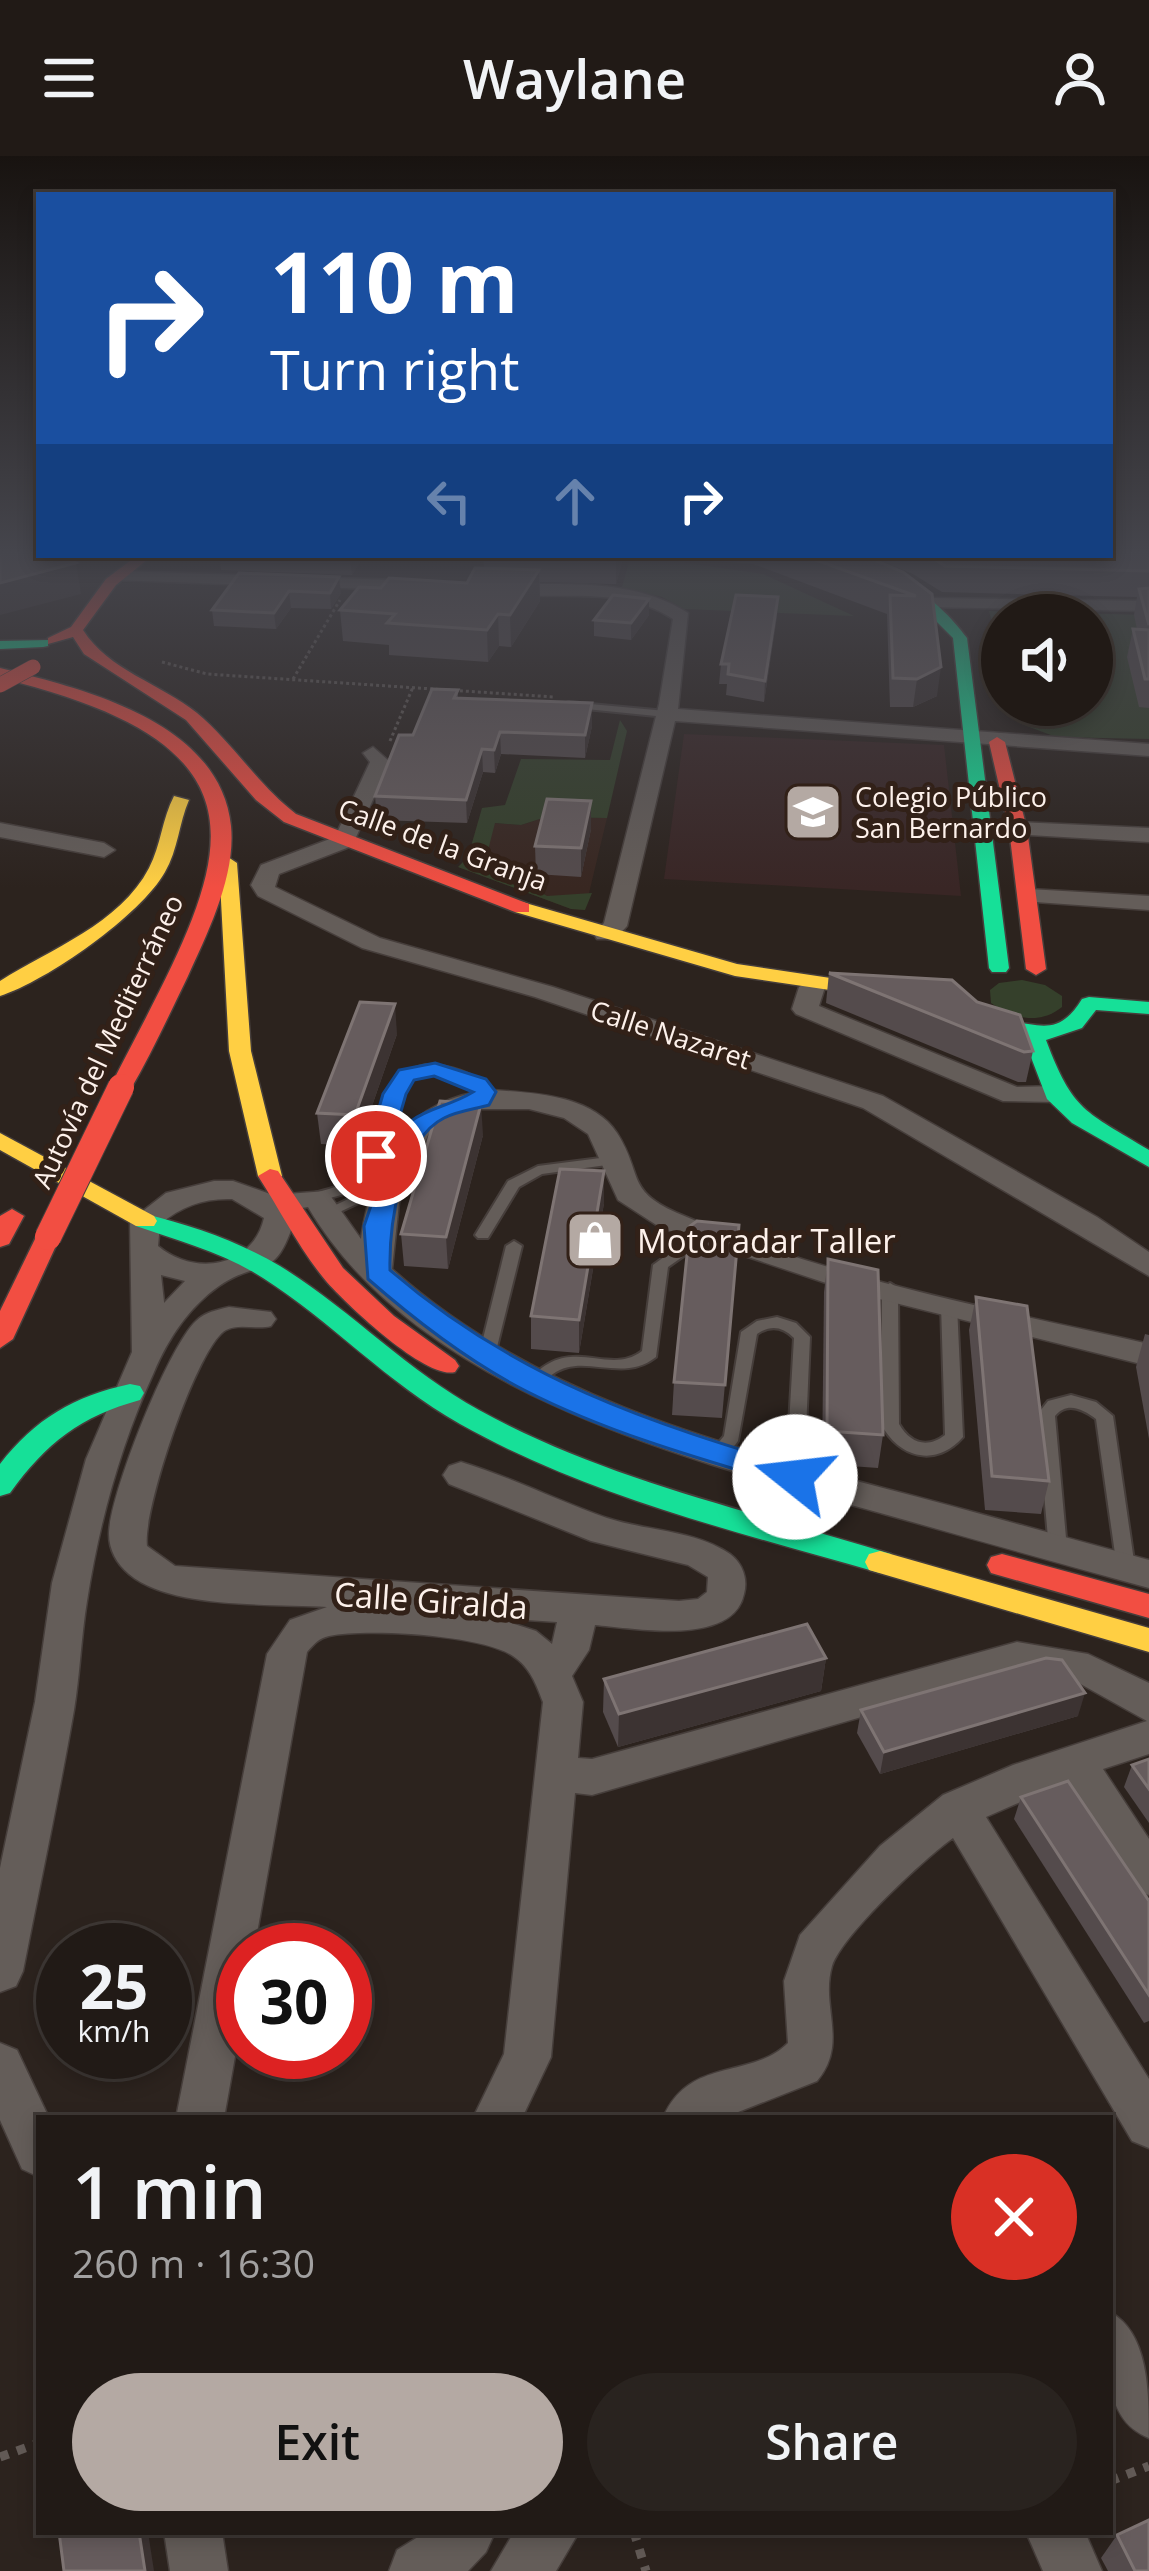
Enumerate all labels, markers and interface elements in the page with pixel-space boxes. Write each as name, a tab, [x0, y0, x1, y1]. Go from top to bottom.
text: Waylane	[463, 41, 686, 115]
icon: menu	[36, 45, 102, 111]
icon: person	[1047, 45, 1113, 111]
text: 110 m	[270, 223, 518, 338]
icon: right	[72, 240, 228, 396]
text: Turn right	[270, 332, 519, 406]
icon: left	[416, 468, 482, 534]
icon: ahead	[542, 468, 608, 534]
icon: right	[668, 468, 734, 534]
map controls	[981, 594, 1113, 726]
button: sound	[981, 594, 1113, 726]
place label: Colegio Público San Bernardo	[855, 778, 1047, 846]
school or university icon: Colegio Público San Bernardo	[782, 781, 844, 843]
street label: Calle de la Granja	[334, 789, 552, 899]
street label: Autovía del Mediterráneo	[23, 888, 191, 1194]
street label: Calle Nazaret	[586, 991, 756, 1077]
pin	[325, 1105, 427, 1207]
icon: arrive	[343, 1123, 409, 1189]
shop icon: Motoradar Taller	[564, 1209, 626, 1271]
place label: Motoradar Taller	[637, 1218, 896, 1263]
position arrow	[732, 1414, 858, 1540]
street label: Calle Giralda	[333, 1571, 529, 1629]
speed limit sign: 30	[216, 1923, 372, 2079]
text: 25	[80, 1945, 148, 2027]
text: km/h	[78, 2010, 150, 2051]
text: 1 min	[72, 2142, 266, 2240]
button: close	[951, 2154, 1077, 2280]
text: 260 m · 16:30	[72, 2236, 315, 2289]
button: Exit	[72, 2373, 563, 2511]
button: Share	[587, 2373, 1077, 2511]

